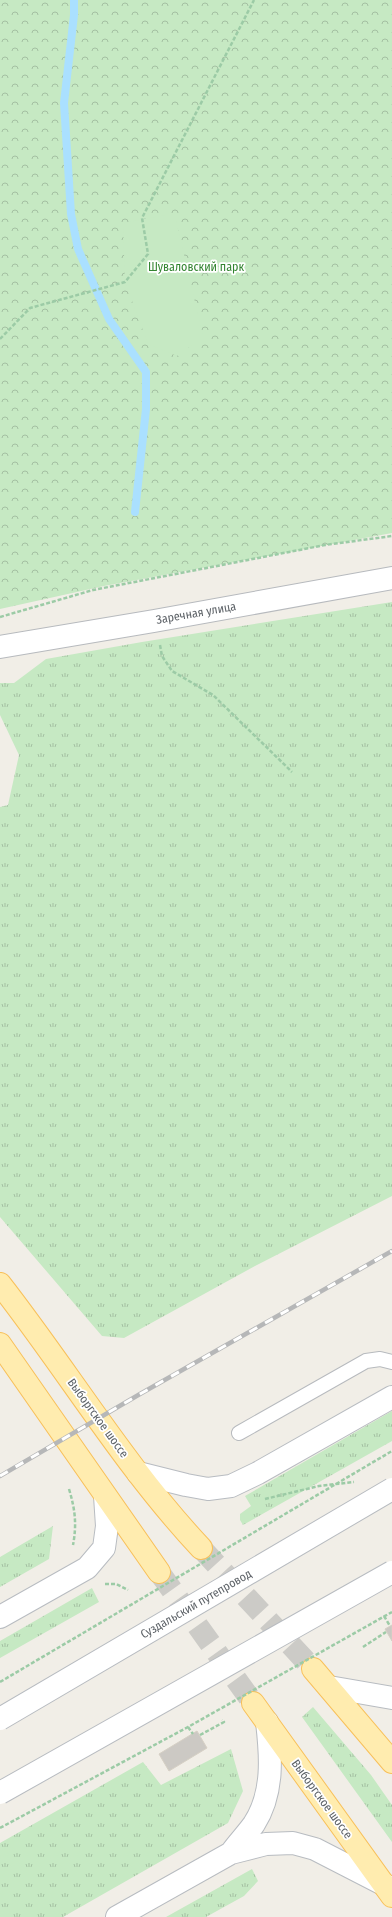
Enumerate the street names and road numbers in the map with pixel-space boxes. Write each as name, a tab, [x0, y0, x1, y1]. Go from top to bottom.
street label: Заречная улица	[155, 599, 237, 627]
street label: Выборгское шоссе	[65, 1376, 131, 1460]
street label: Суздальский путепровод	[138, 1567, 254, 1641]
street label: Выборгское шоссе	[289, 1757, 355, 1841]

